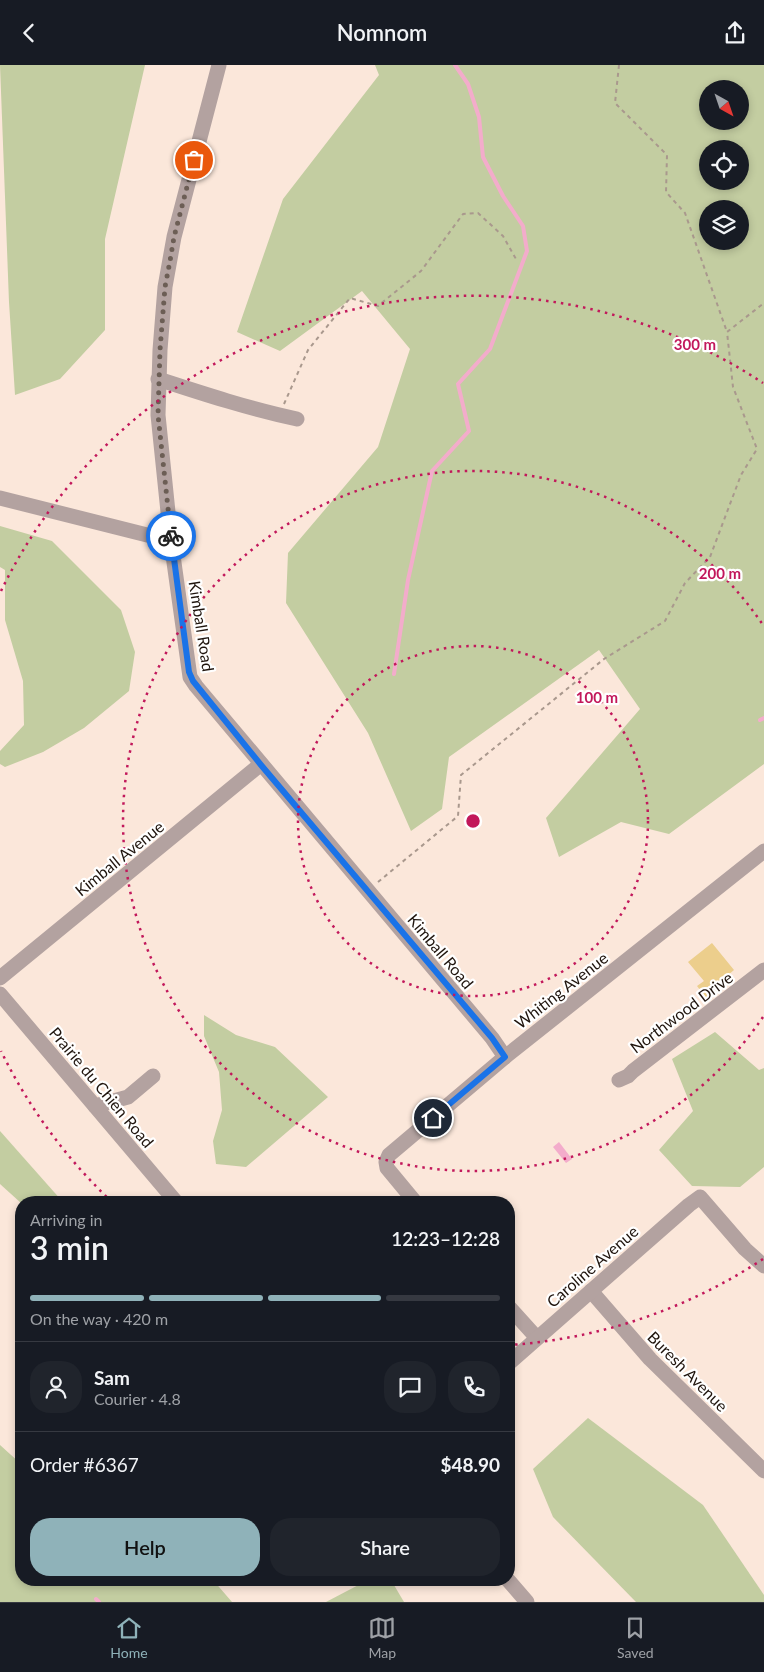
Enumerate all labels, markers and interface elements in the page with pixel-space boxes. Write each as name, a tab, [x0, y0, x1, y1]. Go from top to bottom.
icon: back	[15, 19, 43, 47]
text: Nomnom	[337, 19, 427, 46]
icon: share	[721, 19, 749, 47]
north arrow	[699, 80, 749, 130]
map controls	[699, 80, 749, 250]
pin	[173, 139, 215, 181]
button: locate	[699, 140, 749, 190]
icon: bag	[180, 146, 208, 174]
button: layers	[699, 200, 749, 250]
text: 300 m	[674, 335, 716, 353]
courier	[146, 511, 196, 561]
icon: bike	[157, 522, 185, 550]
text: 200 m	[699, 564, 741, 582]
street label: Kimball Road	[185, 579, 219, 673]
text: 100 m	[576, 688, 618, 706]
centre of rings	[464, 812, 482, 830]
street label: Kimball Avenue	[71, 816, 167, 900]
street label: Kimball Road	[404, 910, 478, 992]
street label: Whiting Avenue	[511, 948, 611, 1032]
street label: Northwood Drive	[626, 967, 736, 1057]
street label: Prairie du Chien Road	[46, 1023, 158, 1151]
pin	[412, 1097, 454, 1139]
icon: home	[419, 1104, 447, 1132]
text: Arriving in	[30, 1210, 103, 1229]
street label: Caroline Avenue	[542, 1221, 642, 1311]
text: 12:23–12:28	[391, 1227, 500, 1250]
text: 3 min	[30, 1228, 109, 1267]
text: On the way · 420 m	[30, 1309, 168, 1328]
street label: Buresh Avenue	[644, 1327, 732, 1415]
button: person	[30, 1361, 82, 1413]
button: chat	[384, 1361, 436, 1413]
button: phone	[448, 1361, 500, 1413]
text: Sam	[94, 1366, 130, 1389]
text: Courier · 4.8	[94, 1389, 181, 1408]
text: Order #6367	[30, 1453, 139, 1476]
text: $48.90	[440, 1453, 500, 1476]
button: Help	[30, 1518, 260, 1576]
button: Share	[270, 1518, 500, 1576]
tab: Home	[110, 1614, 148, 1661]
tab: Map	[368, 1614, 396, 1661]
tab: Saved	[617, 1614, 654, 1661]

